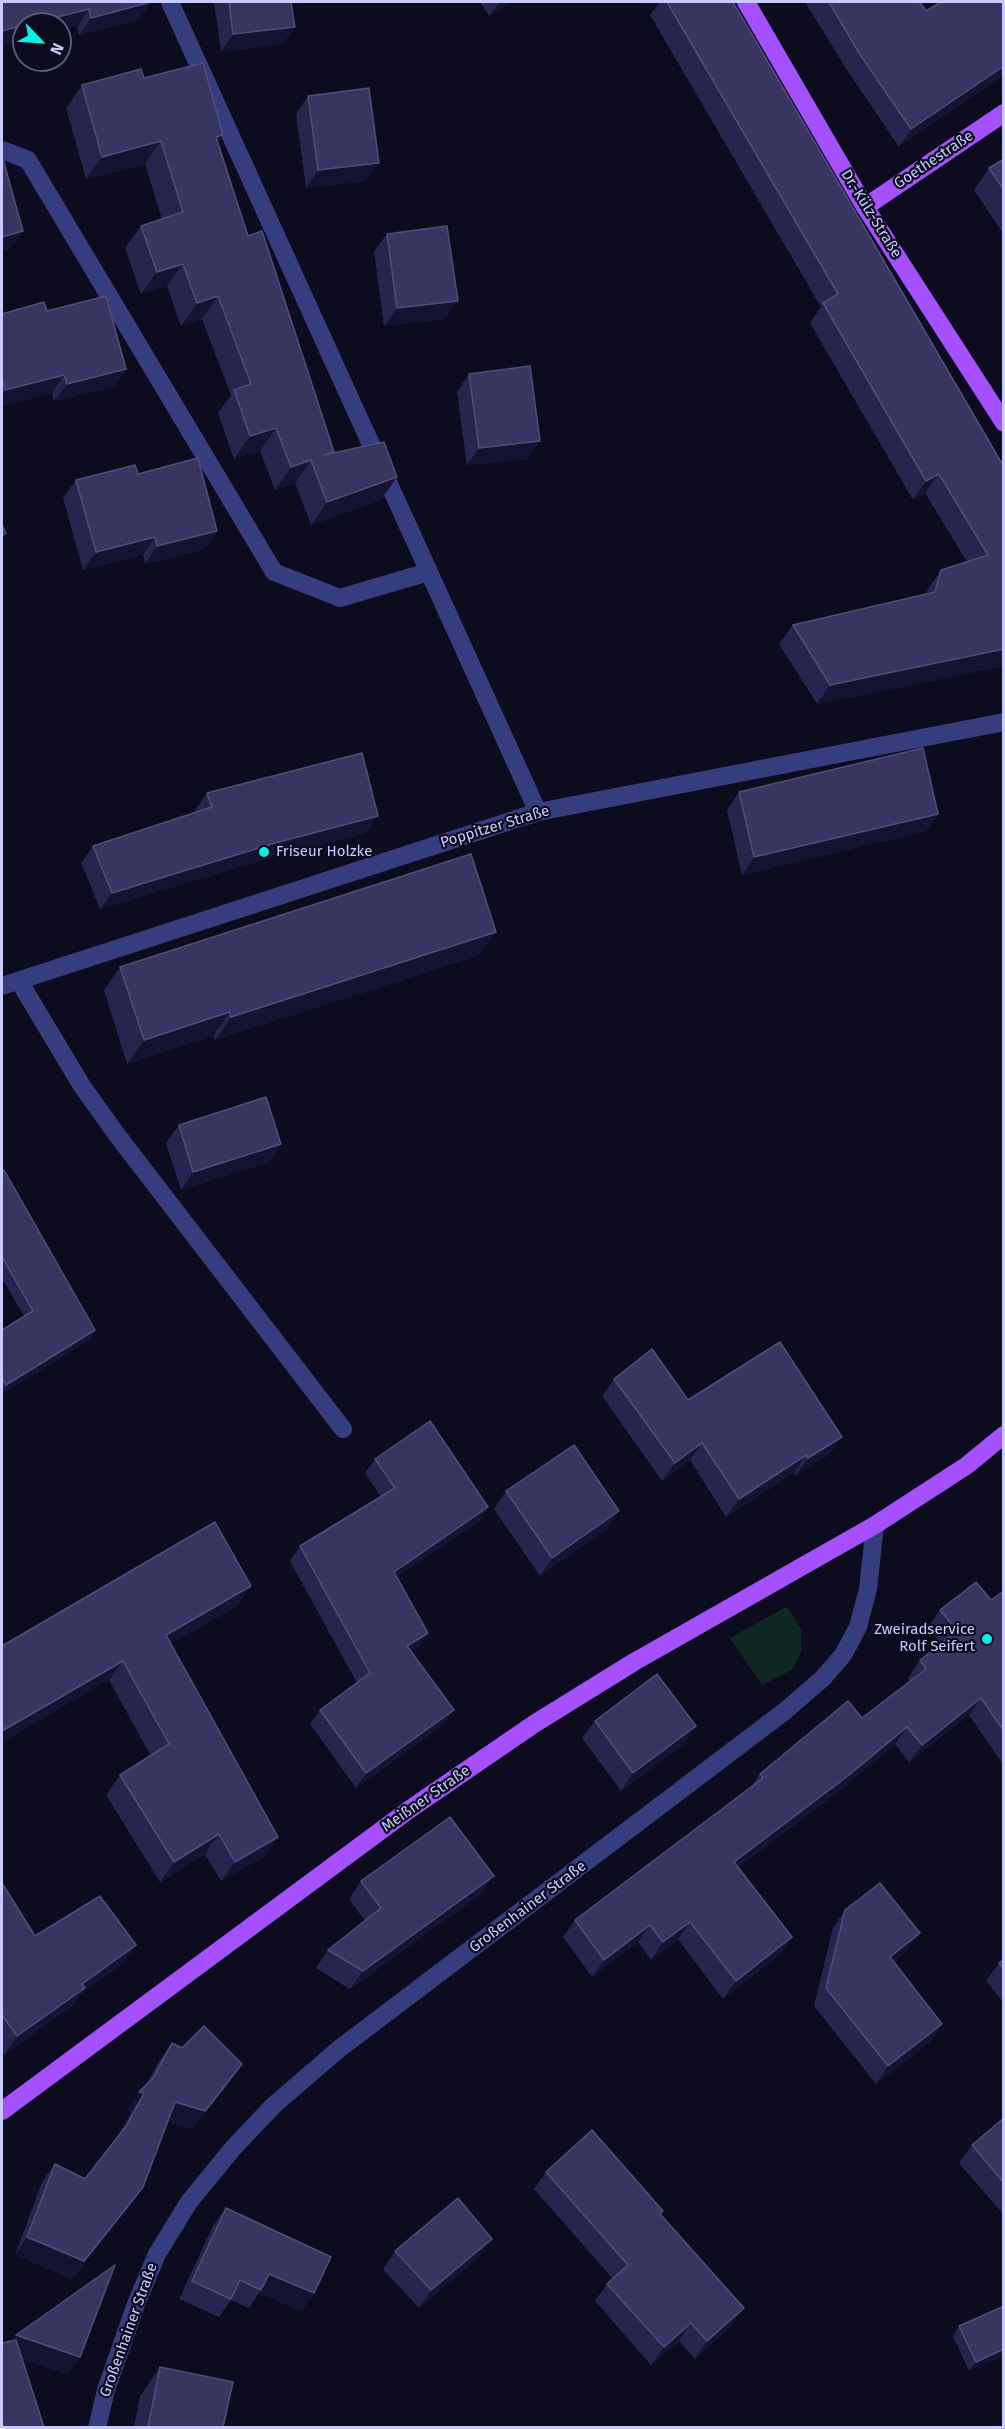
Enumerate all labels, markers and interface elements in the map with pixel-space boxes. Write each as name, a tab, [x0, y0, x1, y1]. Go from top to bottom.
north arrow	[12, 12, 72, 72]
text: N	[46, 40, 68, 58]
street label: Goethestraße	[891, 127, 977, 193]
street label: Dr.-Külz-Straße	[837, 167, 905, 261]
street label: Poppitzer Straße	[438, 802, 552, 852]
place label: Friseur Holzke	[276, 843, 372, 861]
marker: Friseur Holzke	[257, 845, 271, 859]
place label: Zweiradservice Rolf Seifert	[874, 1621, 975, 1656]
marker: Zweiradservice Rolf Seifert	[980, 1632, 994, 1646]
street label: Meißner Straße	[378, 1762, 474, 1836]
street label: Großenhainer Straße	[466, 1857, 590, 1957]
street label: Großenhainer Straße	[96, 2260, 162, 2400]

